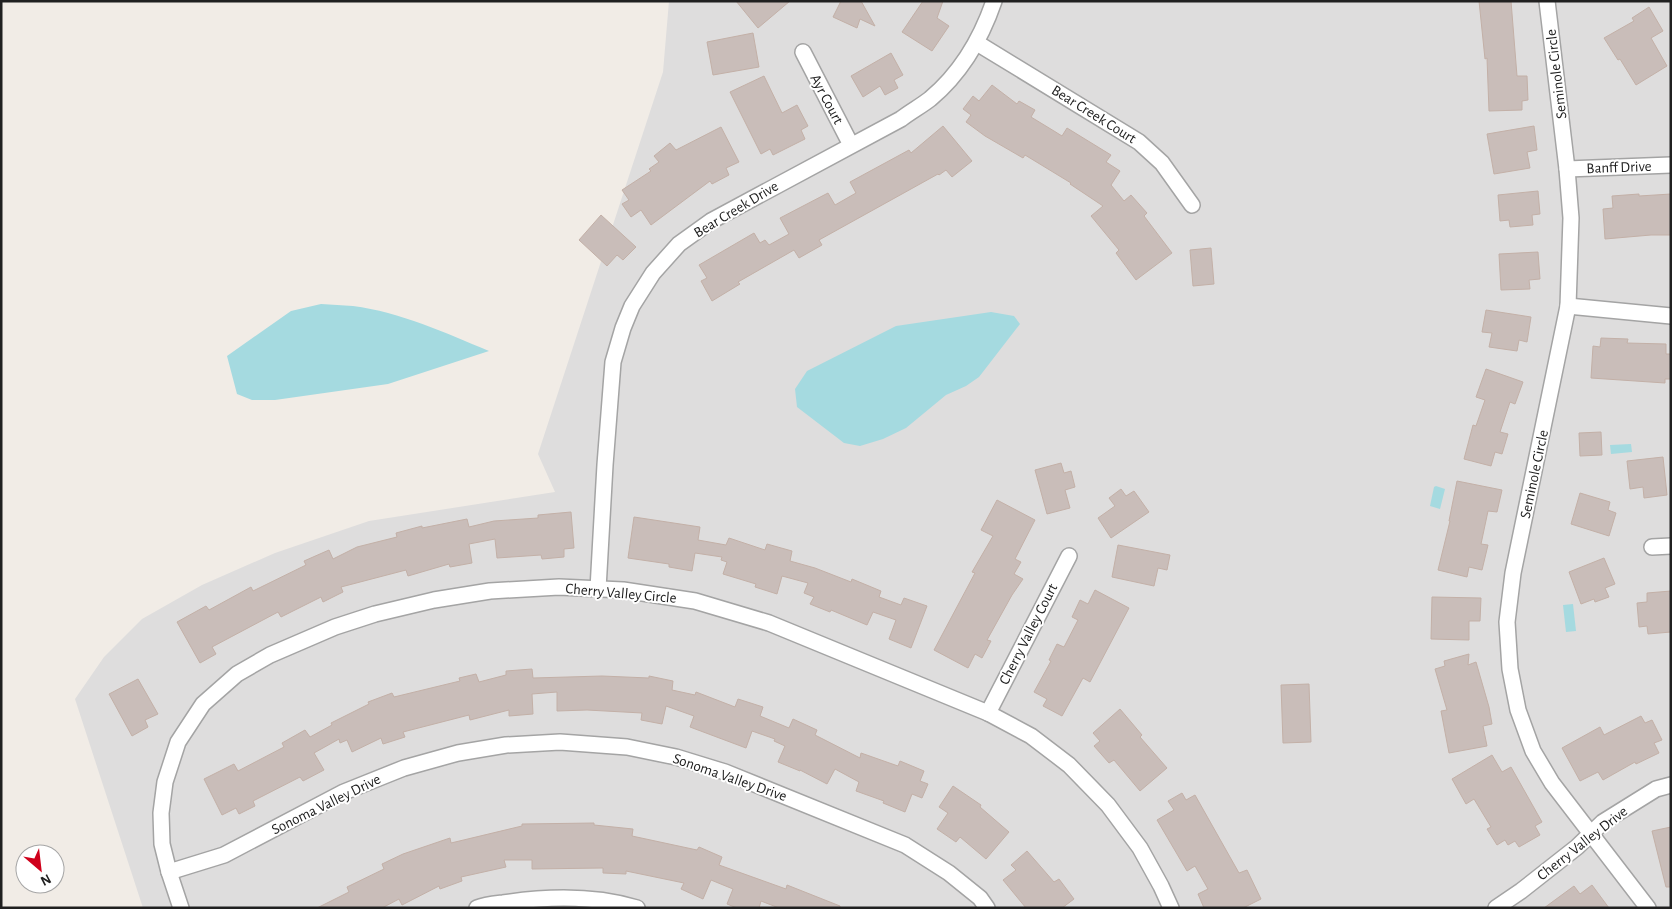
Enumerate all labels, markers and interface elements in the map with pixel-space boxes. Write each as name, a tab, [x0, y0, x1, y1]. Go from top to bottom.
street label: Seminole Circle	[1544, 28, 1569, 120]
street label: Ayr Court	[807, 72, 846, 127]
street label: Bear Creek Court	[1049, 83, 1139, 146]
street label: Banff Drive	[1586, 159, 1652, 176]
street label: Bear Creek Drive	[691, 178, 781, 240]
street label: Seminole Circle	[1518, 428, 1551, 520]
street label: Cherry Valley Circle	[565, 581, 677, 606]
street label: Cherry Valley Court	[997, 581, 1060, 687]
street label: Sonoma Valley Drive	[671, 751, 789, 804]
street label: Sonoma Valley Drive	[269, 772, 383, 837]
street label: Cherry Valley Drive	[1534, 803, 1630, 883]
north arrow	[15, 844, 65, 894]
text: N	[38, 871, 53, 888]

